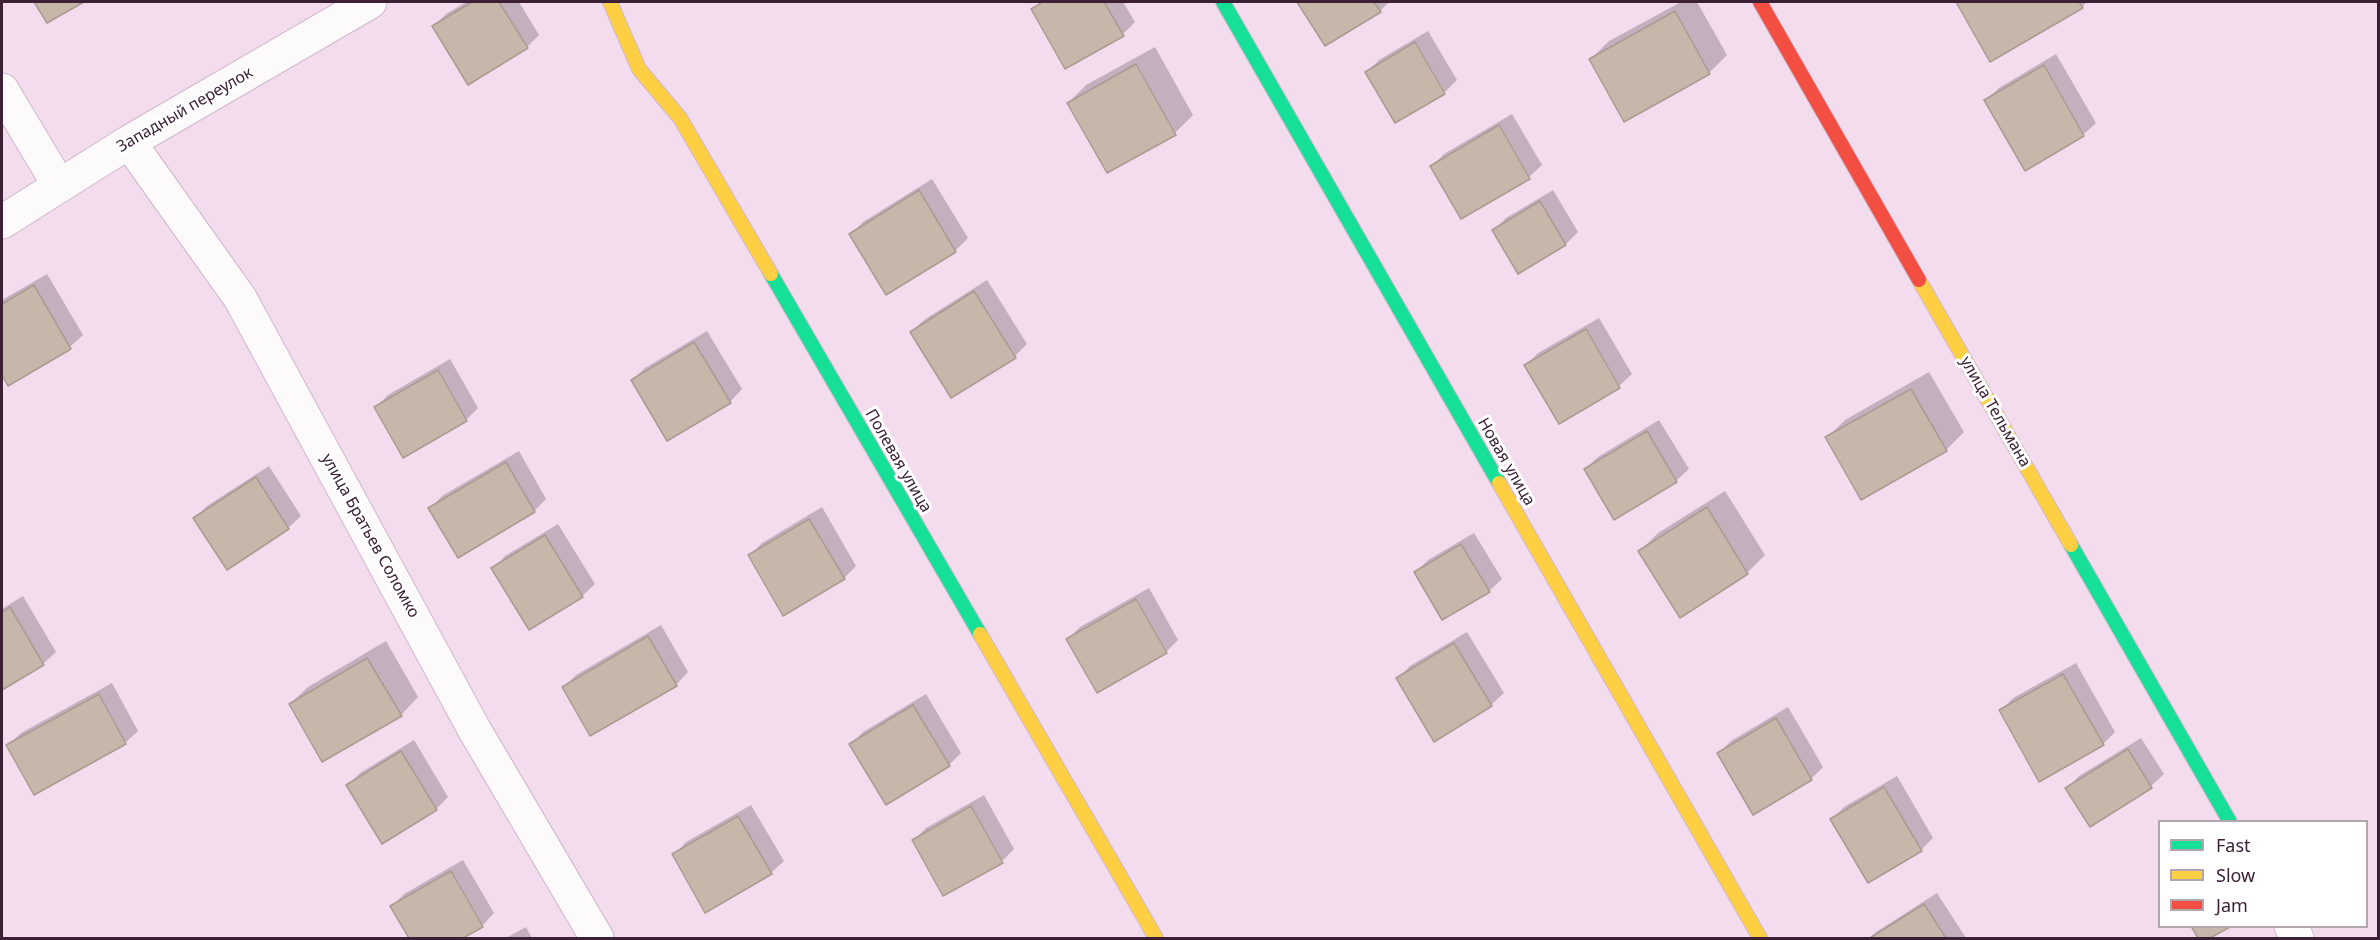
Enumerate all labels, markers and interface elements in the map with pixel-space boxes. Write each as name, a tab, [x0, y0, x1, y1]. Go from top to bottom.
street label: Западный переулок	[114, 63, 256, 157]
street label: улица Тельмана	[1956, 353, 2034, 471]
street label: Полевая улица	[861, 406, 935, 516]
street label: Новая улица	[1473, 415, 1539, 509]
street label: улица Братьев Соломко	[317, 451, 423, 621]
legend	[2158, 820, 2368, 928]
text: Fast	[2216, 833, 2251, 857]
text: Slow	[2216, 863, 2255, 887]
text: Jam	[2216, 893, 2248, 917]

